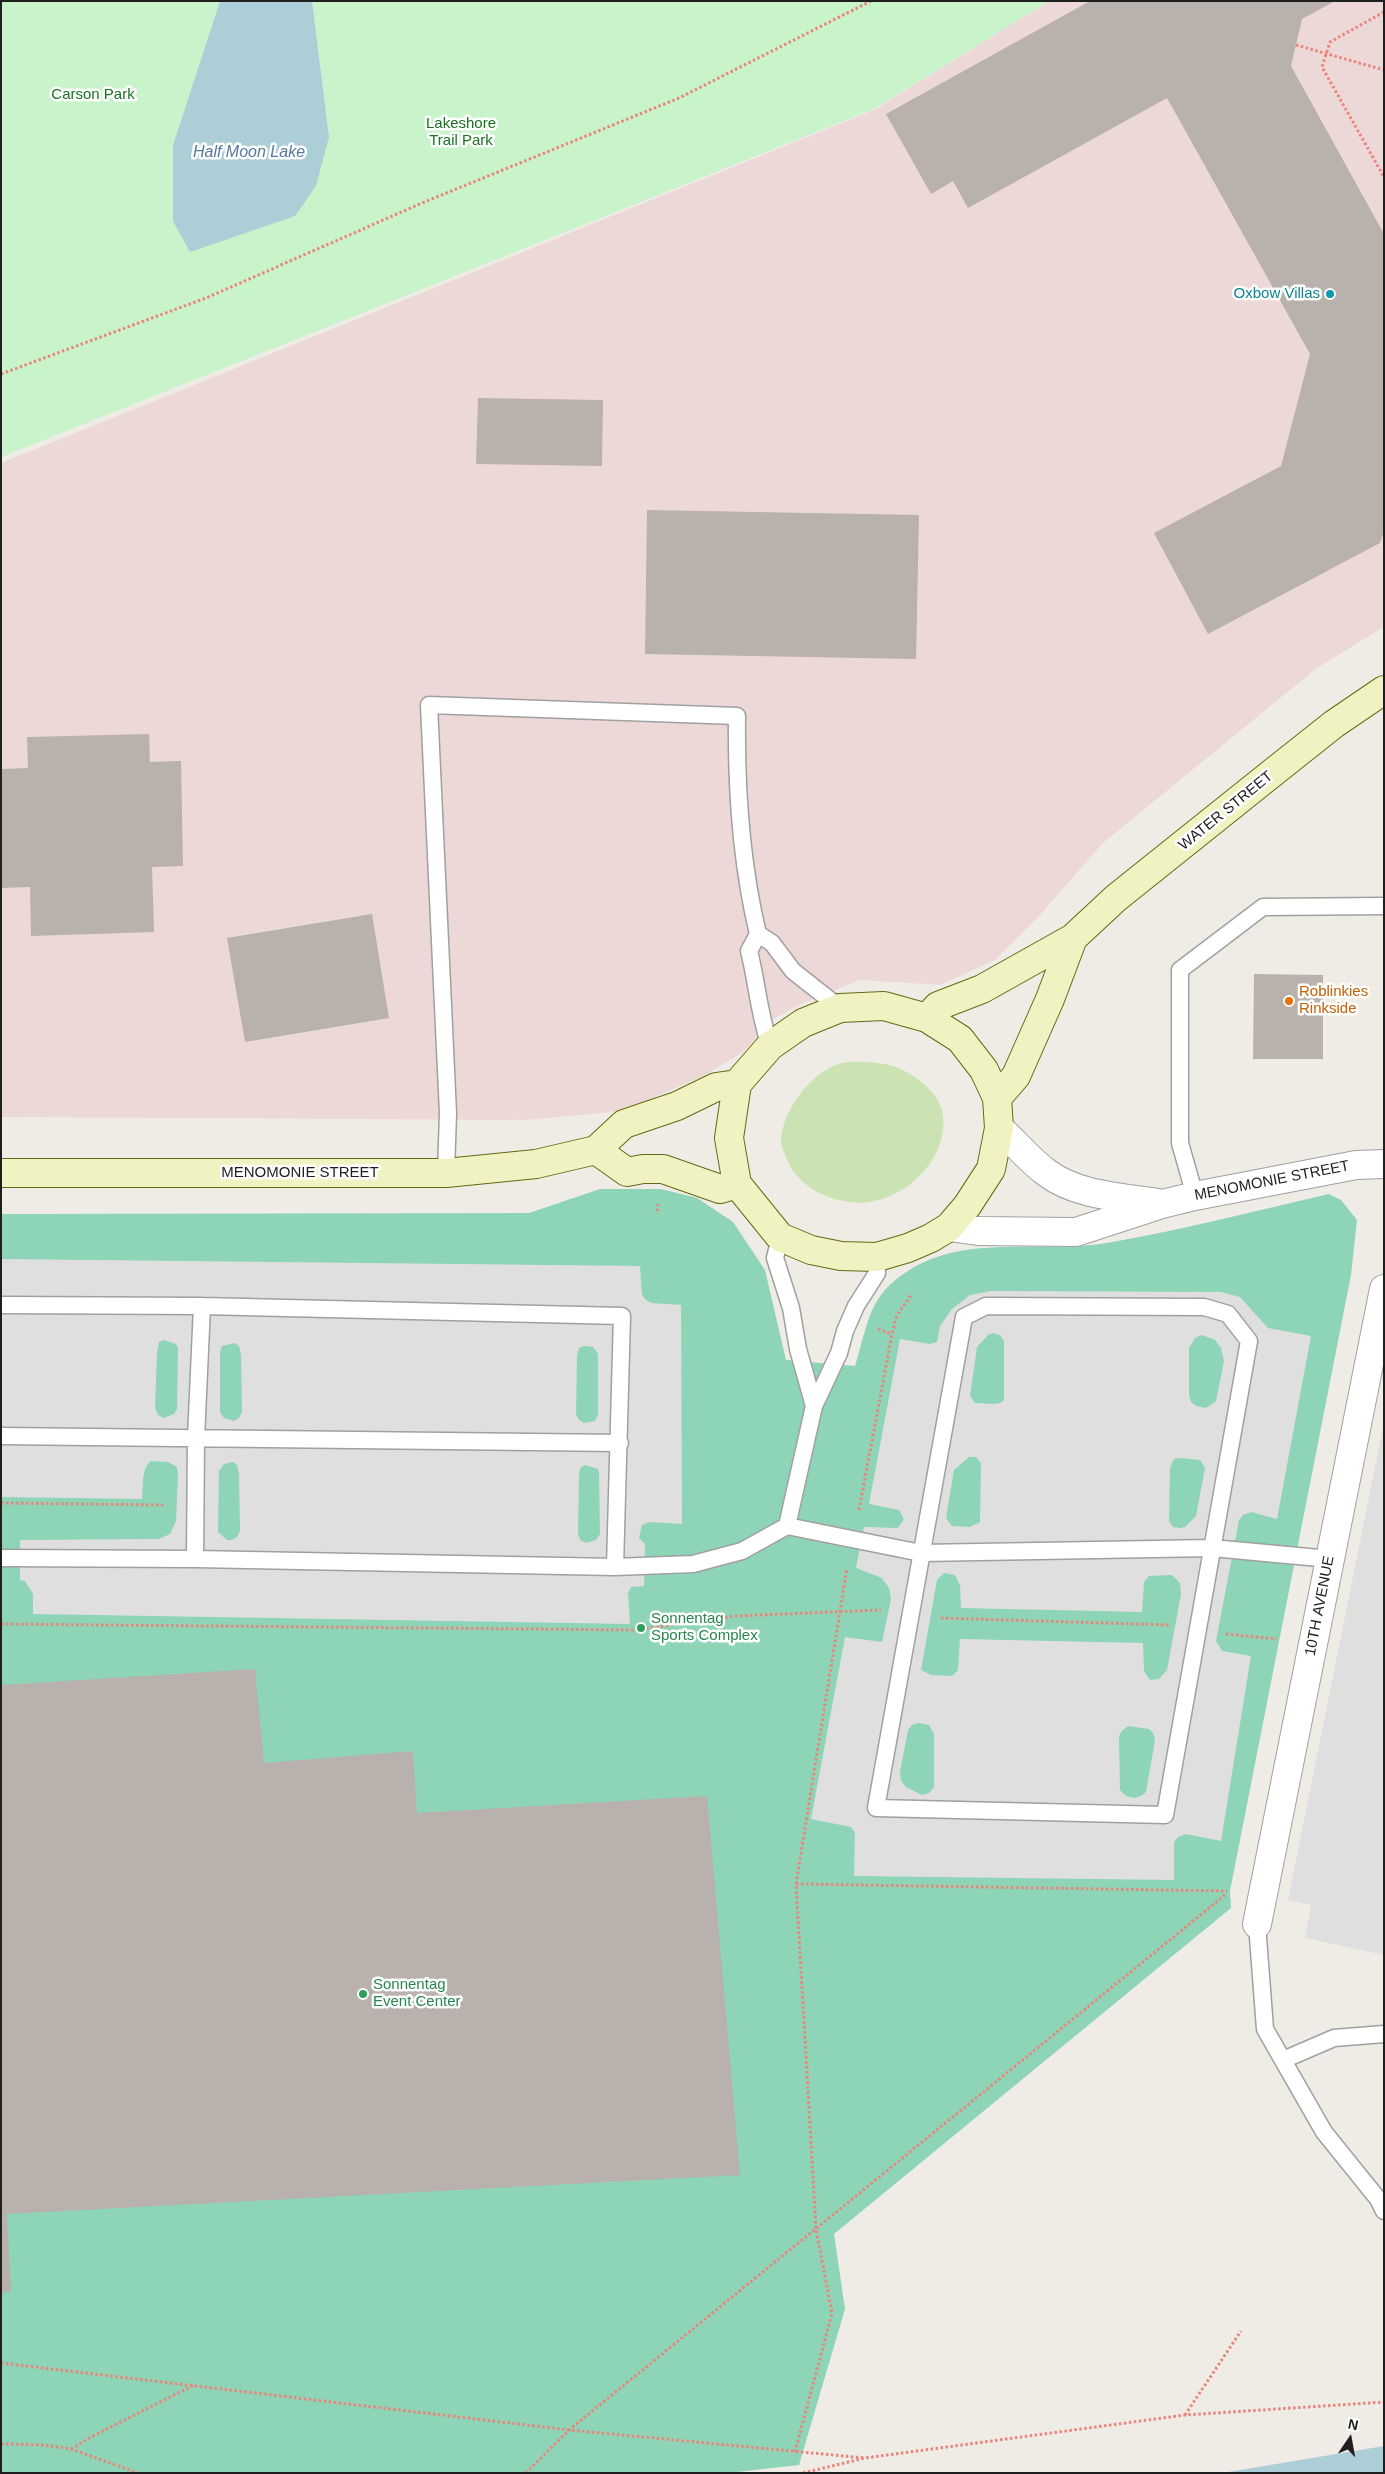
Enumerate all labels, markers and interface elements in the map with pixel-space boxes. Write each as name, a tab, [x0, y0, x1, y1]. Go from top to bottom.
park label: Carson Park	[51, 86, 135, 104]
park label: Lakeshore Trail Park	[426, 115, 496, 150]
water label: Half Moon Lake	[193, 143, 305, 163]
place label: Oxbow Villas	[1234, 285, 1320, 303]
marker: Oxbow Villas	[1324, 288, 1336, 300]
street label: WATER STREET	[1175, 768, 1277, 854]
place label: Roblinkies Rinkside	[1299, 983, 1368, 1018]
marker: Roblinkies Rinkside	[1283, 995, 1295, 1007]
street label: MENOMONIE STREET	[1193, 1157, 1351, 1205]
street label: MENOMONIE STREET	[221, 1164, 379, 1182]
street label: 10TH AVENUE	[1301, 1555, 1339, 1657]
place label: Sonnentag Sports Complex	[651, 1610, 758, 1645]
marker: Sonnentag Sports Complex	[635, 1622, 647, 1634]
place label: Sonnentag Event Center	[373, 1976, 461, 2011]
marker: Sonnentag Event Center	[357, 1988, 369, 2000]
north arrow	[1325, 2414, 1375, 2464]
text: N	[1347, 2415, 1360, 2433]

